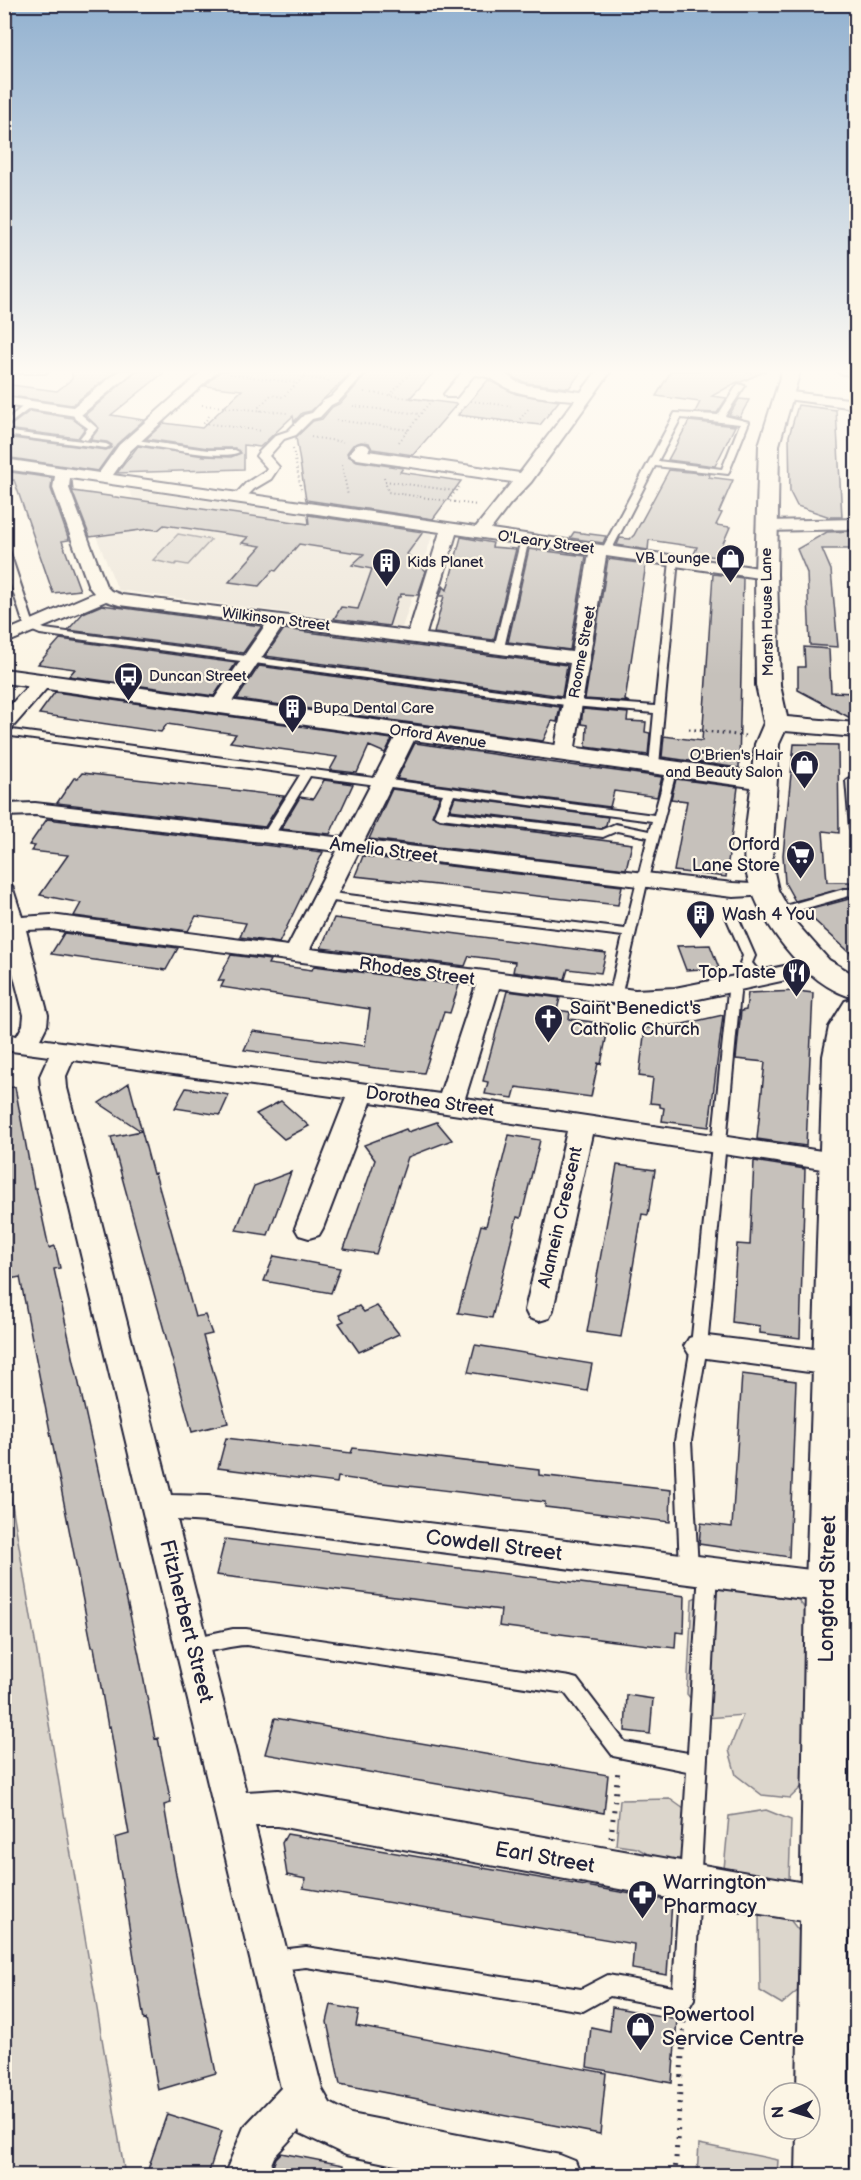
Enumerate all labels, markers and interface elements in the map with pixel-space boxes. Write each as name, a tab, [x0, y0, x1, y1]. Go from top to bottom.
street label: O'Leary Street	[496, 526, 596, 559]
shop icon: VB Lounge	[715, 542, 747, 584]
building icon: Kids Planet	[370, 546, 402, 588]
street label: Marsh House Lane	[757, 547, 778, 676]
place label: VB Lounge	[635, 549, 710, 568]
place label: Kids Planet	[407, 553, 484, 572]
street label: Wilkinson Street	[221, 603, 331, 636]
street label: Roome Street	[565, 604, 600, 700]
bus stop icon: Duncan Street	[112, 660, 144, 702]
place label: Duncan Street	[149, 667, 247, 686]
building icon: Bupa Dental Care	[276, 692, 308, 734]
place label: Bupa Dental Care	[313, 699, 434, 718]
street label: Orford Avenue	[388, 720, 488, 753]
place label: O'Brien's Hair and Beauty Salon	[665, 746, 784, 782]
shop icon: O'Brien's Hair and Beauty Salon	[788, 748, 820, 790]
street label: Amelia Street	[329, 833, 440, 868]
place label: Orford Lane Store	[692, 834, 780, 876]
supermarket icon: Orford Lane Store	[785, 838, 817, 880]
building icon: Wash 4 You	[685, 898, 717, 940]
place label: Wash 4 You	[722, 904, 815, 925]
street label: Rhodes Street	[358, 953, 477, 990]
restaurant icon: Top Taste	[781, 956, 813, 998]
place label: Top Taste	[698, 962, 776, 983]
place label: Saint Benedict's Catholic Church	[570, 998, 701, 1040]
church icon: Saint Benedict's Catholic Church	[533, 1002, 565, 1044]
street label: Dorothea Street	[364, 1082, 496, 1121]
street label: Alamein Crescent	[534, 1144, 587, 1290]
street label: Longford Street	[814, 1515, 841, 1663]
street label: Cowdell Street	[424, 1525, 564, 1566]
street label: Fitzherbert Street	[154, 1537, 219, 1706]
street label: Earl Street	[493, 1836, 597, 1879]
place label: Warrington Pharmacy	[663, 1870, 766, 1919]
pharmacy icon: Warrington Pharmacy	[626, 1878, 658, 1920]
place label: Powertool Service Centre	[662, 2002, 804, 2051]
shop icon: Powertool Service Centre	[625, 2010, 657, 2052]
north arrow	[762, 2081, 822, 2141]
text: N	[769, 2105, 788, 2119]

